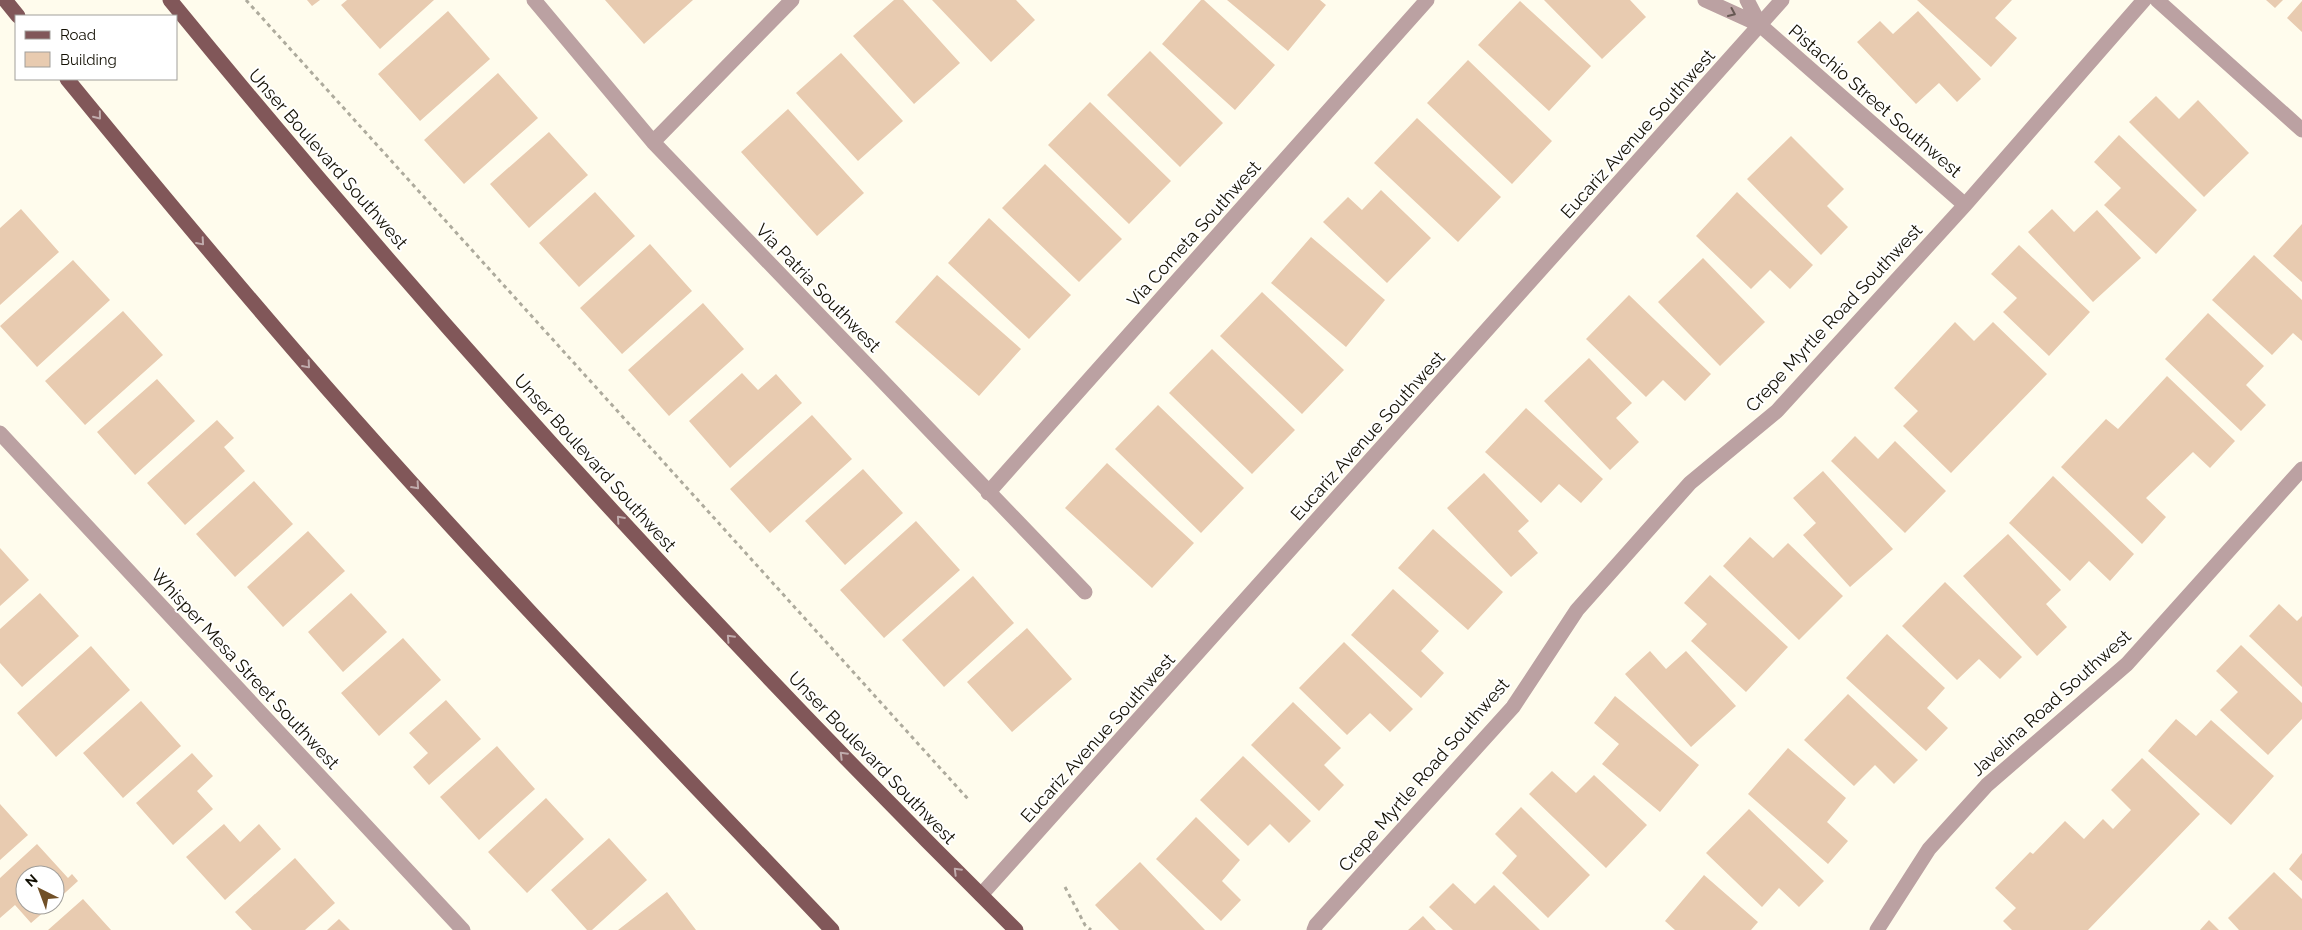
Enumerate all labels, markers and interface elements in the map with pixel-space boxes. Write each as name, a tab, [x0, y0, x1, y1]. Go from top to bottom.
one-way arrow	[1727, 6, 1736, 17]
legend	[15, 15, 178, 80]
street label: Pistachio Street Southwest	[1785, 20, 1966, 181]
text: Road	[60, 26, 96, 44]
street label: Eucariz Avenue Southwest	[1556, 45, 1719, 223]
text: Building	[60, 51, 117, 69]
street label: Unser Boulevard Southwest	[244, 64, 412, 253]
one-way arrow	[92, 111, 101, 120]
street label: Via Cometa Southwest	[1122, 156, 1265, 311]
street label: Via Patria Southwest	[752, 219, 885, 356]
street label: Crepe Myrtle Road Southwest	[1741, 219, 1926, 416]
one-way arrow	[196, 236, 205, 245]
street label: Eucariz Avenue Southwest	[1286, 347, 1449, 525]
one-way arrow	[301, 359, 310, 368]
street label: Unser Boulevard Southwest	[510, 370, 681, 556]
one-way arrow	[410, 480, 419, 489]
one-way arrow	[617, 515, 626, 524]
street label: Whisper Mesa Street Southwest	[147, 564, 344, 773]
street label: Javelina Road Southwest	[1967, 625, 2135, 780]
one-way arrow	[727, 634, 736, 643]
street label: Eucariz Avenue Southwest	[1016, 649, 1179, 827]
street label: Unser Boulevard Southwest	[784, 667, 960, 848]
street label: Crepe Myrtle Road Southwest	[1334, 674, 1513, 876]
one-way arrow	[839, 752, 848, 761]
north arrow	[15, 865, 65, 915]
one-way arrow	[954, 868, 963, 877]
text: N	[22, 871, 41, 890]

